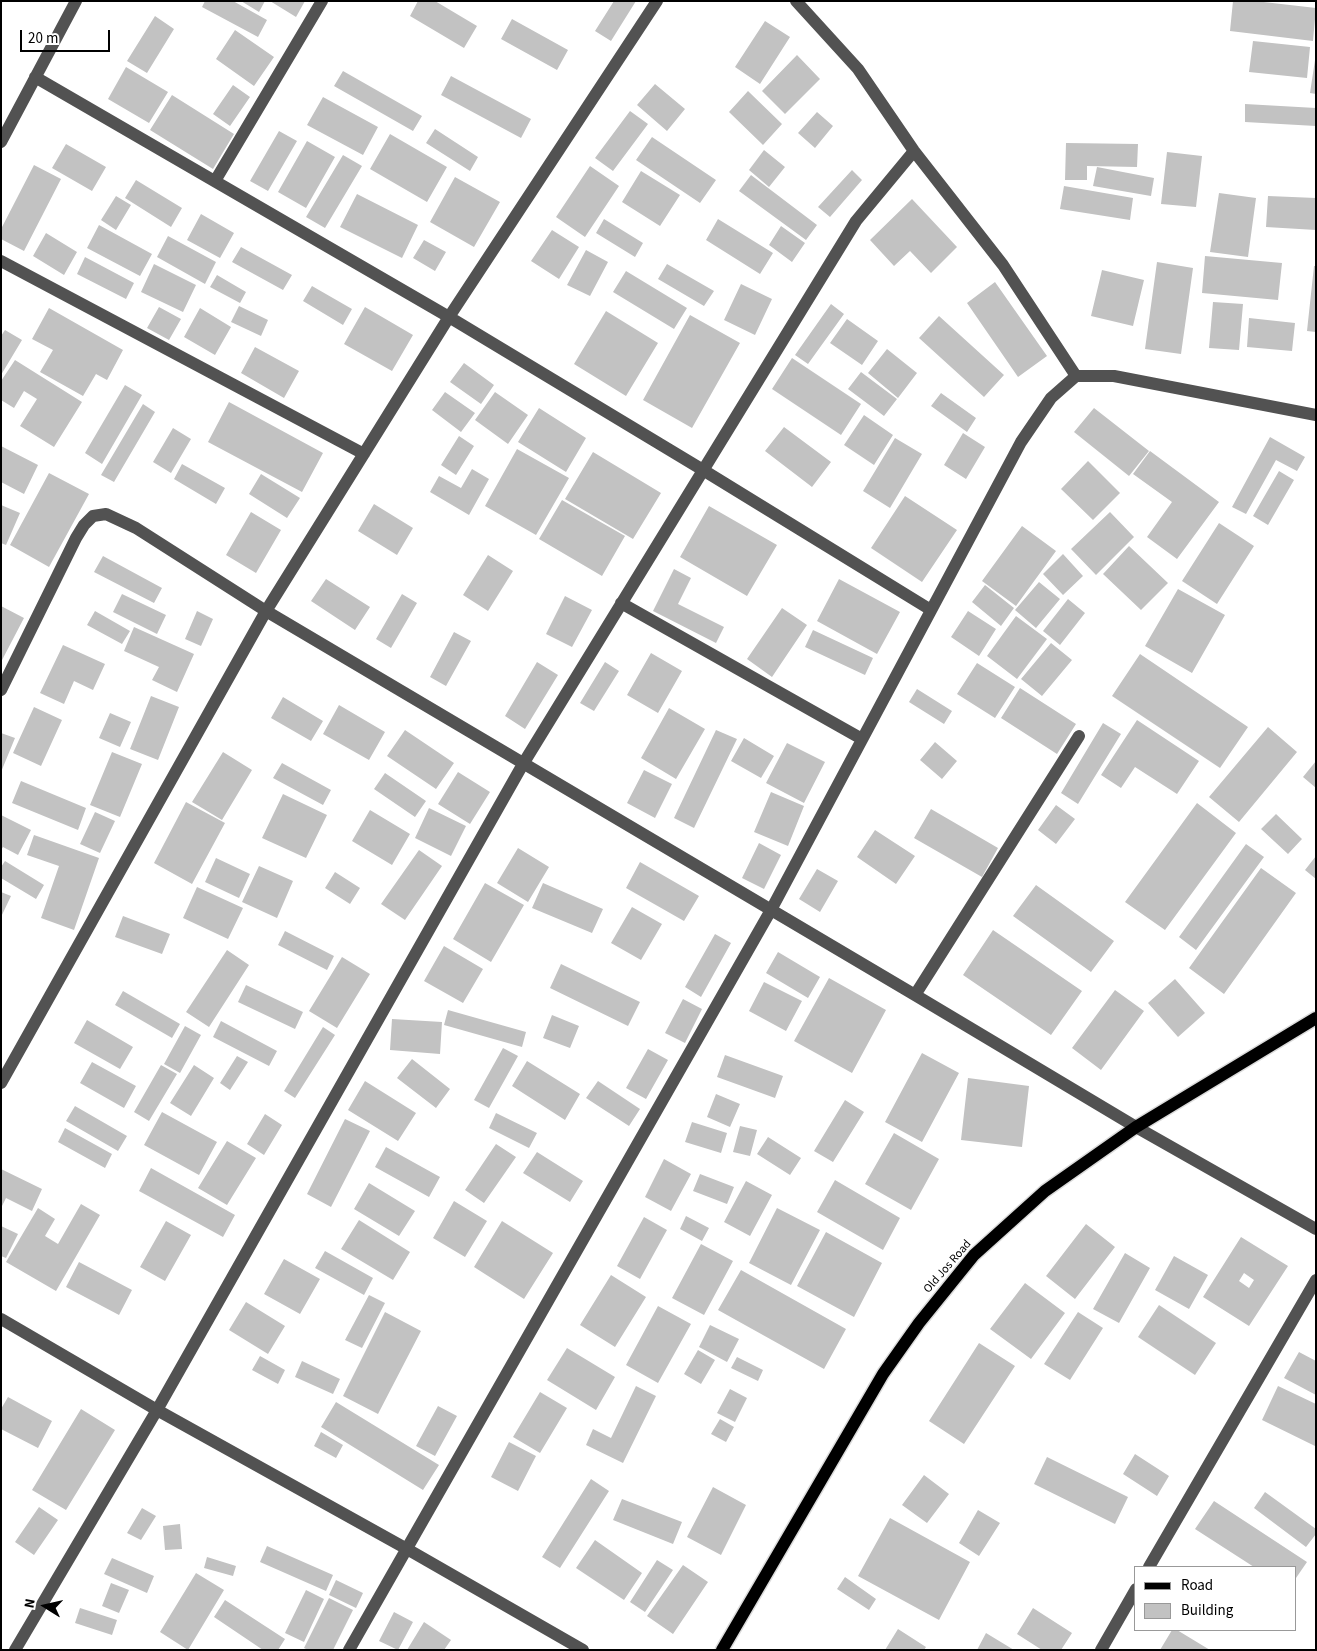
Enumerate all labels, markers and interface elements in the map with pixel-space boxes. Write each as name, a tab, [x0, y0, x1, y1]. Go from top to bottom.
scale bar	[22, 20, 112, 52]
text: 20 m	[28, 28, 58, 49]
street label: Old Jos Road	[921, 1238, 975, 1296]
legend	[1134, 1566, 1297, 1631]
text: Road	[1181, 1575, 1213, 1596]
north arrow	[20, 1581, 70, 1631]
text: N	[20, 1597, 41, 1610]
text: Building	[1181, 1600, 1233, 1621]

